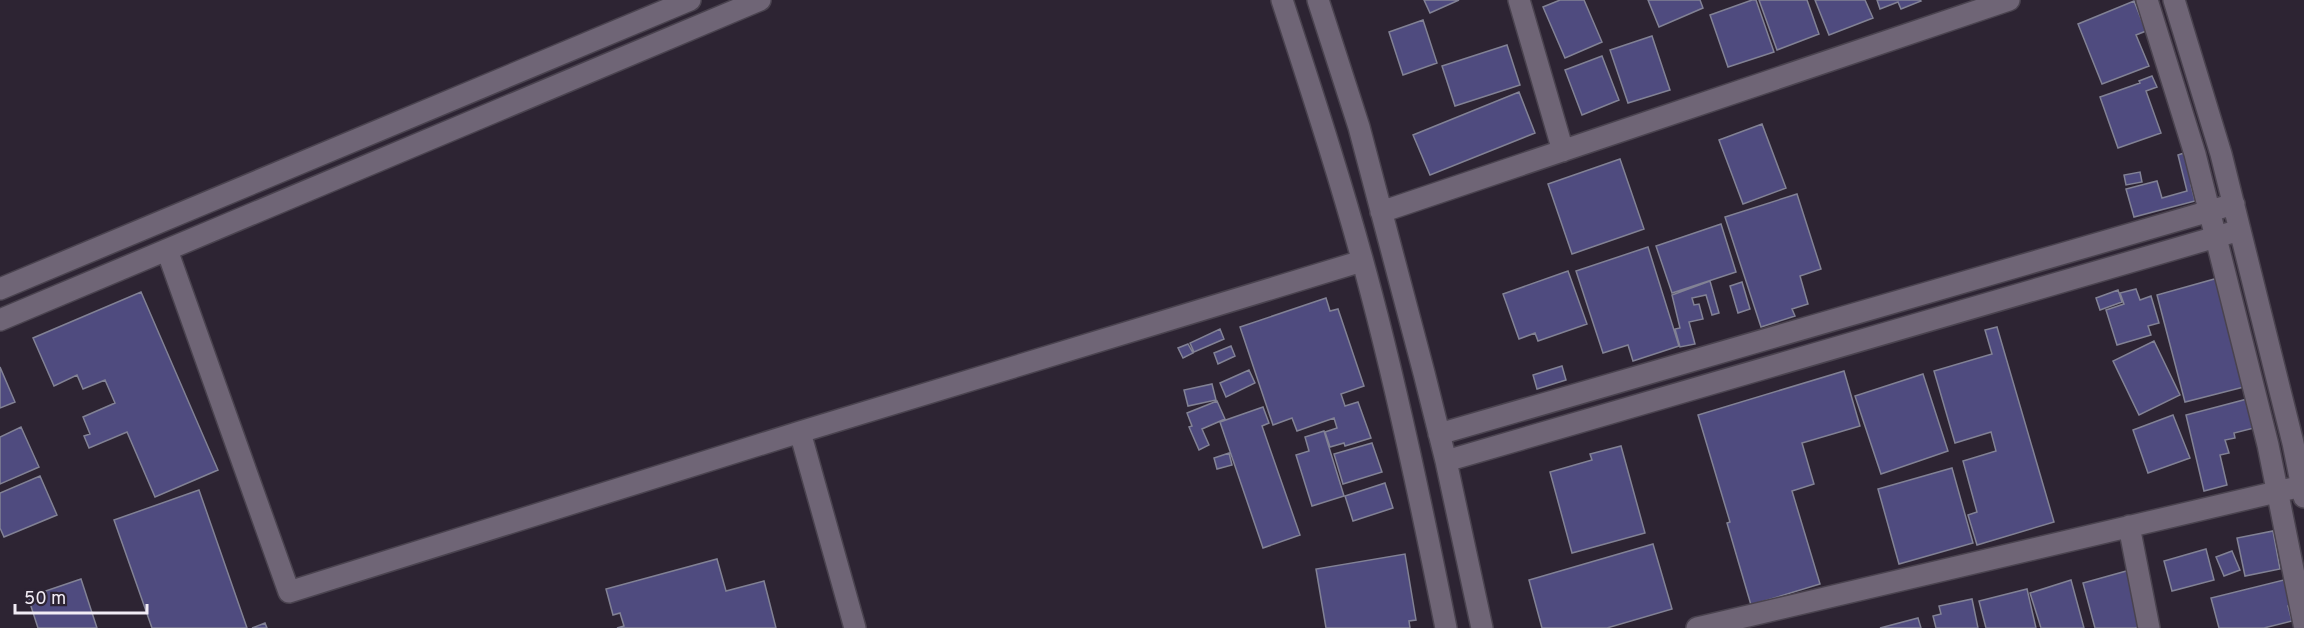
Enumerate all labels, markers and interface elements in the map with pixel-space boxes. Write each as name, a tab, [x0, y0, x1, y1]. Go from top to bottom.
scale bar	[15, 577, 147, 615]
text: 50 m	[24, 588, 66, 611]

